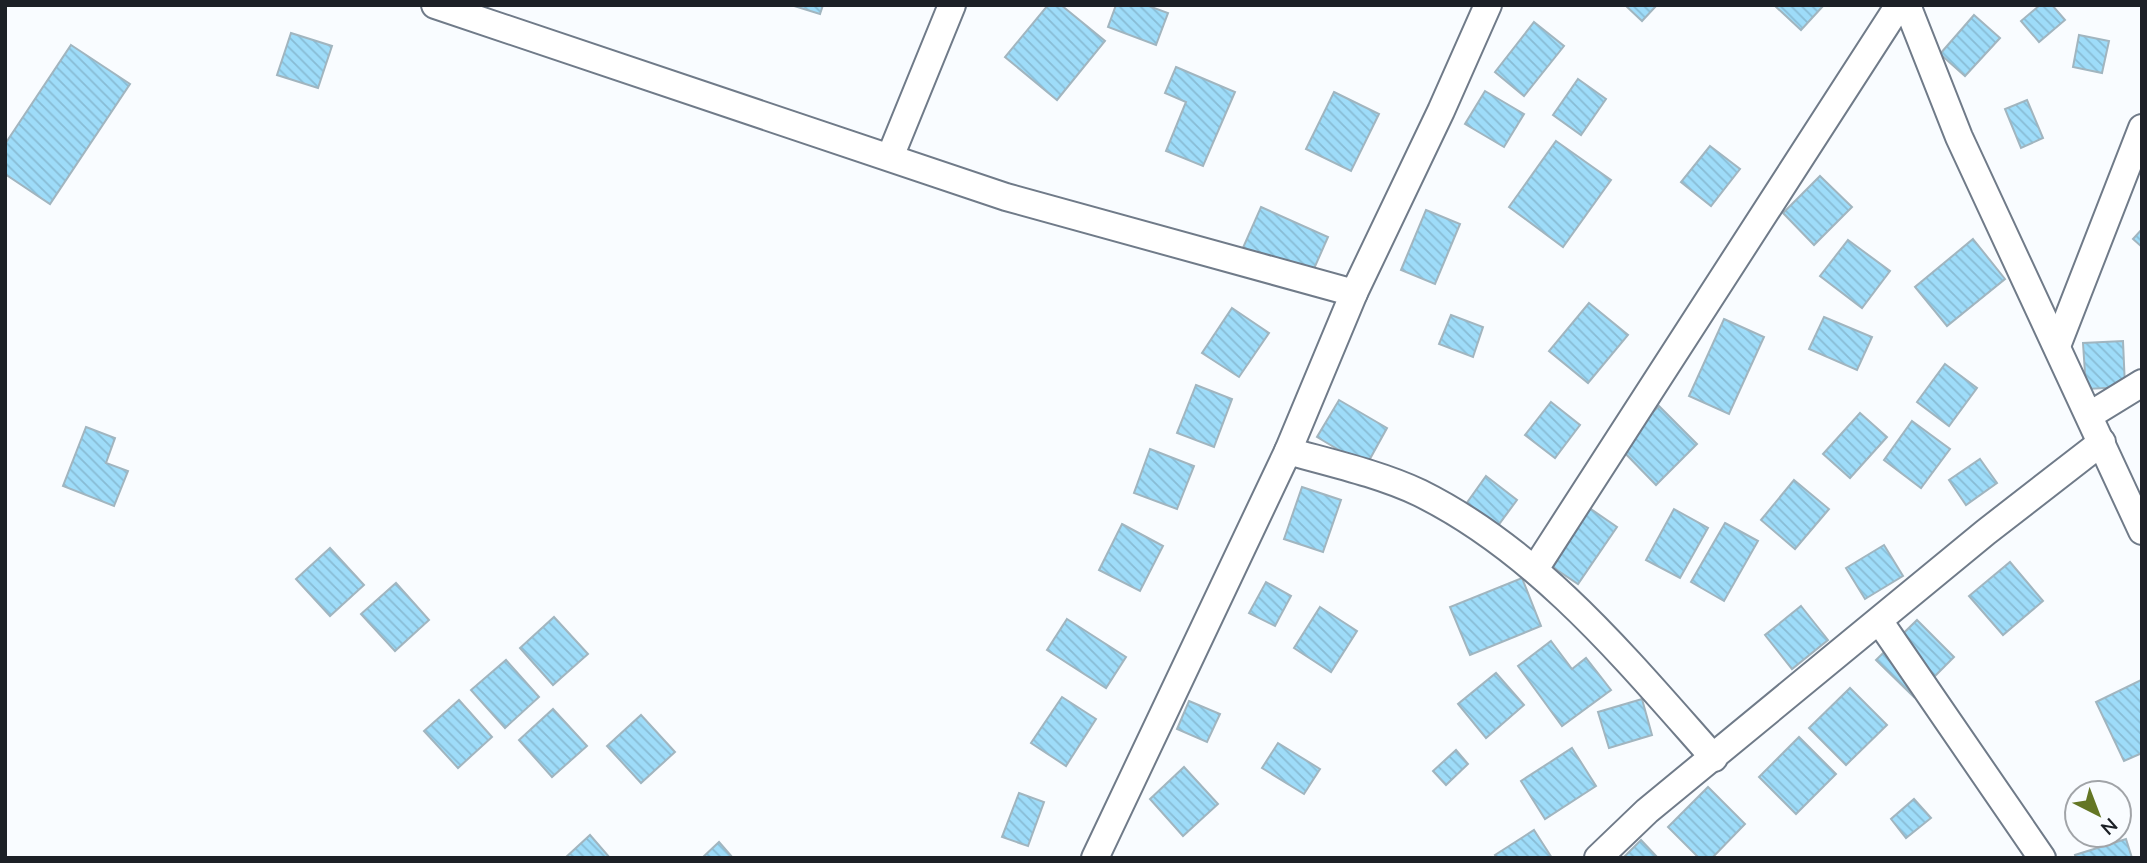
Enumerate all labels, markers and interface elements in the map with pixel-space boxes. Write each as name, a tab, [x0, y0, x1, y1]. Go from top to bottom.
north arrow	[2063, 779, 2133, 849]
text: N	[2096, 813, 2123, 840]

